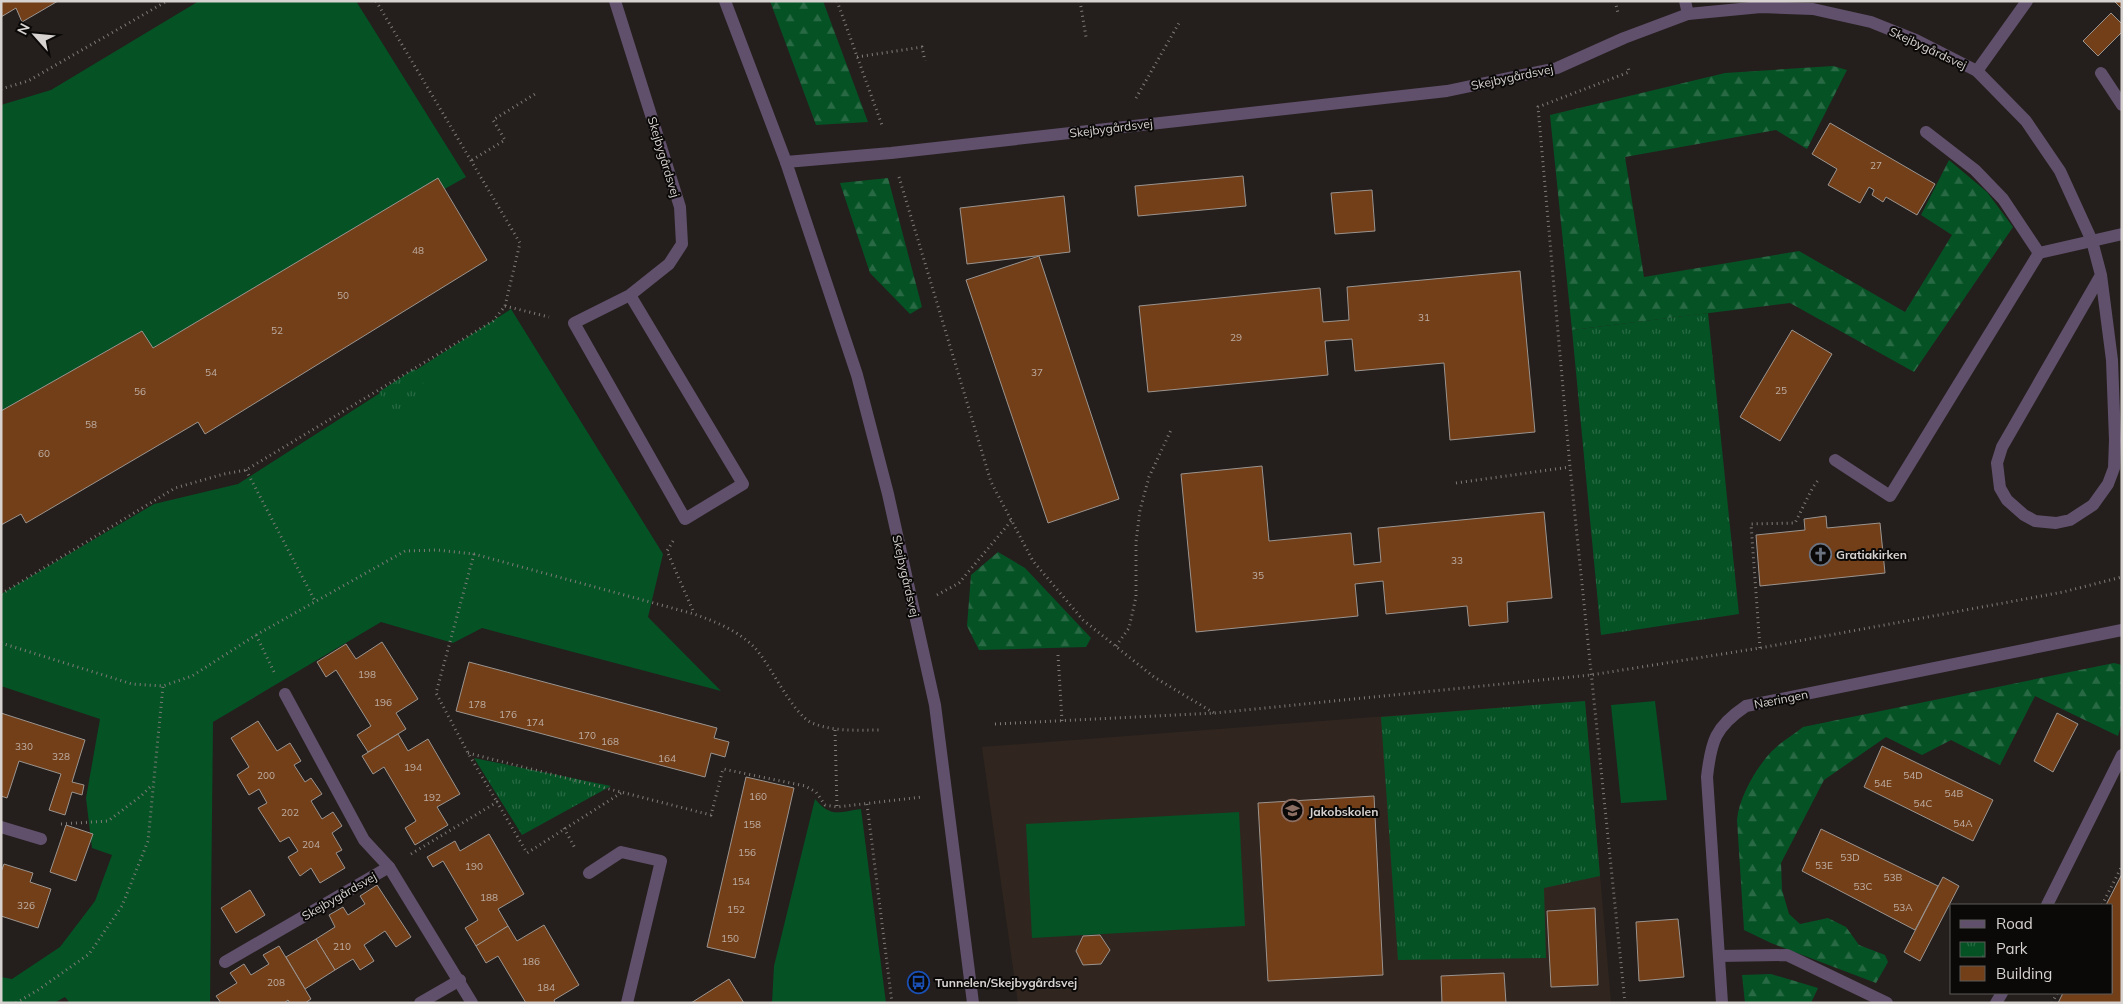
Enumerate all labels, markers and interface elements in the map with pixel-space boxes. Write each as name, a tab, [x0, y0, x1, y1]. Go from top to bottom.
north arrow	[10, 10, 60, 60]
text: N	[13, 20, 34, 38]
street label: Skejbygårdsvej	[1887, 24, 1969, 73]
street label: Skejbygårdsvej	[1470, 61, 1555, 93]
street label: Skejbygårdsvej	[645, 115, 683, 199]
street label: Skejbygårdsvej	[1069, 115, 1154, 141]
house number: 27	[1870, 159, 1882, 172]
house number: 48	[412, 244, 424, 257]
house number: 50	[337, 289, 349, 302]
house number: 31	[1418, 311, 1430, 324]
house number: 52	[271, 324, 283, 337]
house number: 29	[1230, 331, 1242, 344]
house number: 54	[205, 366, 217, 379]
house number: 37	[1031, 366, 1043, 379]
house number: 25	[1775, 384, 1787, 397]
house number: 56	[134, 385, 146, 398]
house number: 58	[85, 418, 97, 431]
house number: 60	[38, 447, 50, 460]
street label: Skejbygårdsvej	[889, 534, 923, 619]
church icon: Gratiakirken	[1808, 542, 1832, 566]
place label: Gratiakirken	[1836, 547, 1907, 562]
house number: 33	[1451, 554, 1463, 567]
house number: 35	[1252, 569, 1264, 582]
house number: 198	[358, 668, 376, 681]
street label: Næringen	[1753, 686, 1809, 712]
house number: 196	[374, 696, 392, 709]
house number: 178	[468, 698, 486, 711]
house number: 176	[499, 708, 517, 721]
house number: 174	[526, 716, 544, 729]
house number: 170	[578, 729, 596, 742]
house number: 168	[601, 735, 619, 748]
house number: 330	[15, 740, 33, 753]
house number: 328	[52, 750, 70, 763]
house number: 164	[658, 752, 676, 765]
house number: 194	[404, 761, 422, 774]
house number: 200	[257, 769, 275, 782]
house number: 54D	[1903, 769, 1923, 782]
house number: 54E	[1874, 777, 1892, 790]
house number: 54B	[1945, 787, 1964, 800]
house number: 160	[749, 790, 767, 803]
house number: 192	[423, 791, 441, 804]
house number: 54C	[1914, 797, 1933, 810]
school or university icon: Jakobskolen	[1281, 799, 1305, 823]
place label: Jakobskolen	[1309, 804, 1378, 819]
house number: 202	[281, 806, 299, 819]
house number: 54A	[1953, 817, 1973, 830]
house number: 158	[743, 818, 761, 831]
house number: 204	[302, 838, 320, 851]
house number: 156	[738, 846, 756, 859]
house number: 53D	[1840, 851, 1860, 864]
house number: 53E	[1815, 859, 1833, 872]
house number: 190	[465, 860, 483, 873]
street label: Skejbygårdsvej	[299, 869, 379, 923]
house number: 53B	[1884, 871, 1903, 884]
house number: 154	[732, 875, 750, 888]
house number: 53C	[1854, 880, 1873, 893]
house number: 188	[480, 891, 498, 904]
house number: 326	[17, 899, 35, 912]
house number: 53A	[1893, 901, 1913, 914]
house number: 152	[727, 903, 745, 916]
legend	[1950, 904, 2113, 994]
text: Road	[1996, 914, 2033, 933]
house number: 150	[721, 932, 739, 945]
text: Park	[1996, 939, 2028, 958]
house number: 210	[333, 940, 351, 953]
house number: 186	[522, 955, 540, 968]
text: Building	[1996, 964, 2052, 983]
bus stop icon: Tunnelen/Skejbygårdsvej	[907, 970, 931, 994]
place label: Tunnelen/Skejbygårdsvej	[935, 975, 1077, 990]
house number: 208	[267, 976, 285, 989]
house number: 184	[537, 981, 555, 994]

